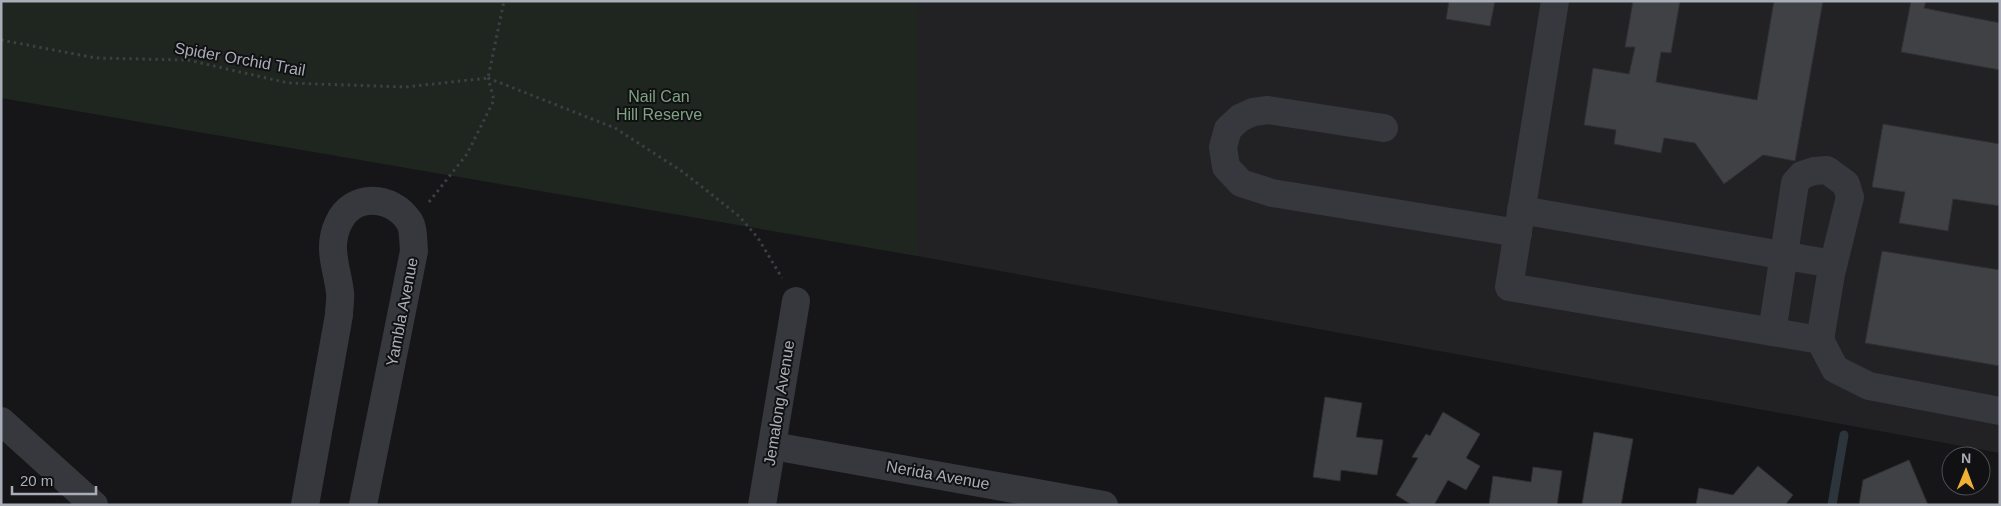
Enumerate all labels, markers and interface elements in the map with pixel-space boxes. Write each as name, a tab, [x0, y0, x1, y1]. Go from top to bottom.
street label: Spider Orchid Trail	[173, 39, 307, 79]
park label: Nail Can Hill Reserve	[616, 88, 702, 123]
street label: Yambla Avenue	[383, 256, 421, 368]
street label: Jemalong Avenue	[761, 339, 797, 467]
north arrow	[1941, 446, 1991, 496]
text: N	[1961, 450, 1971, 466]
street label: Nerida Avenue	[885, 458, 991, 492]
scale bar	[12, 464, 96, 496]
text: 20 m	[20, 472, 53, 489]

